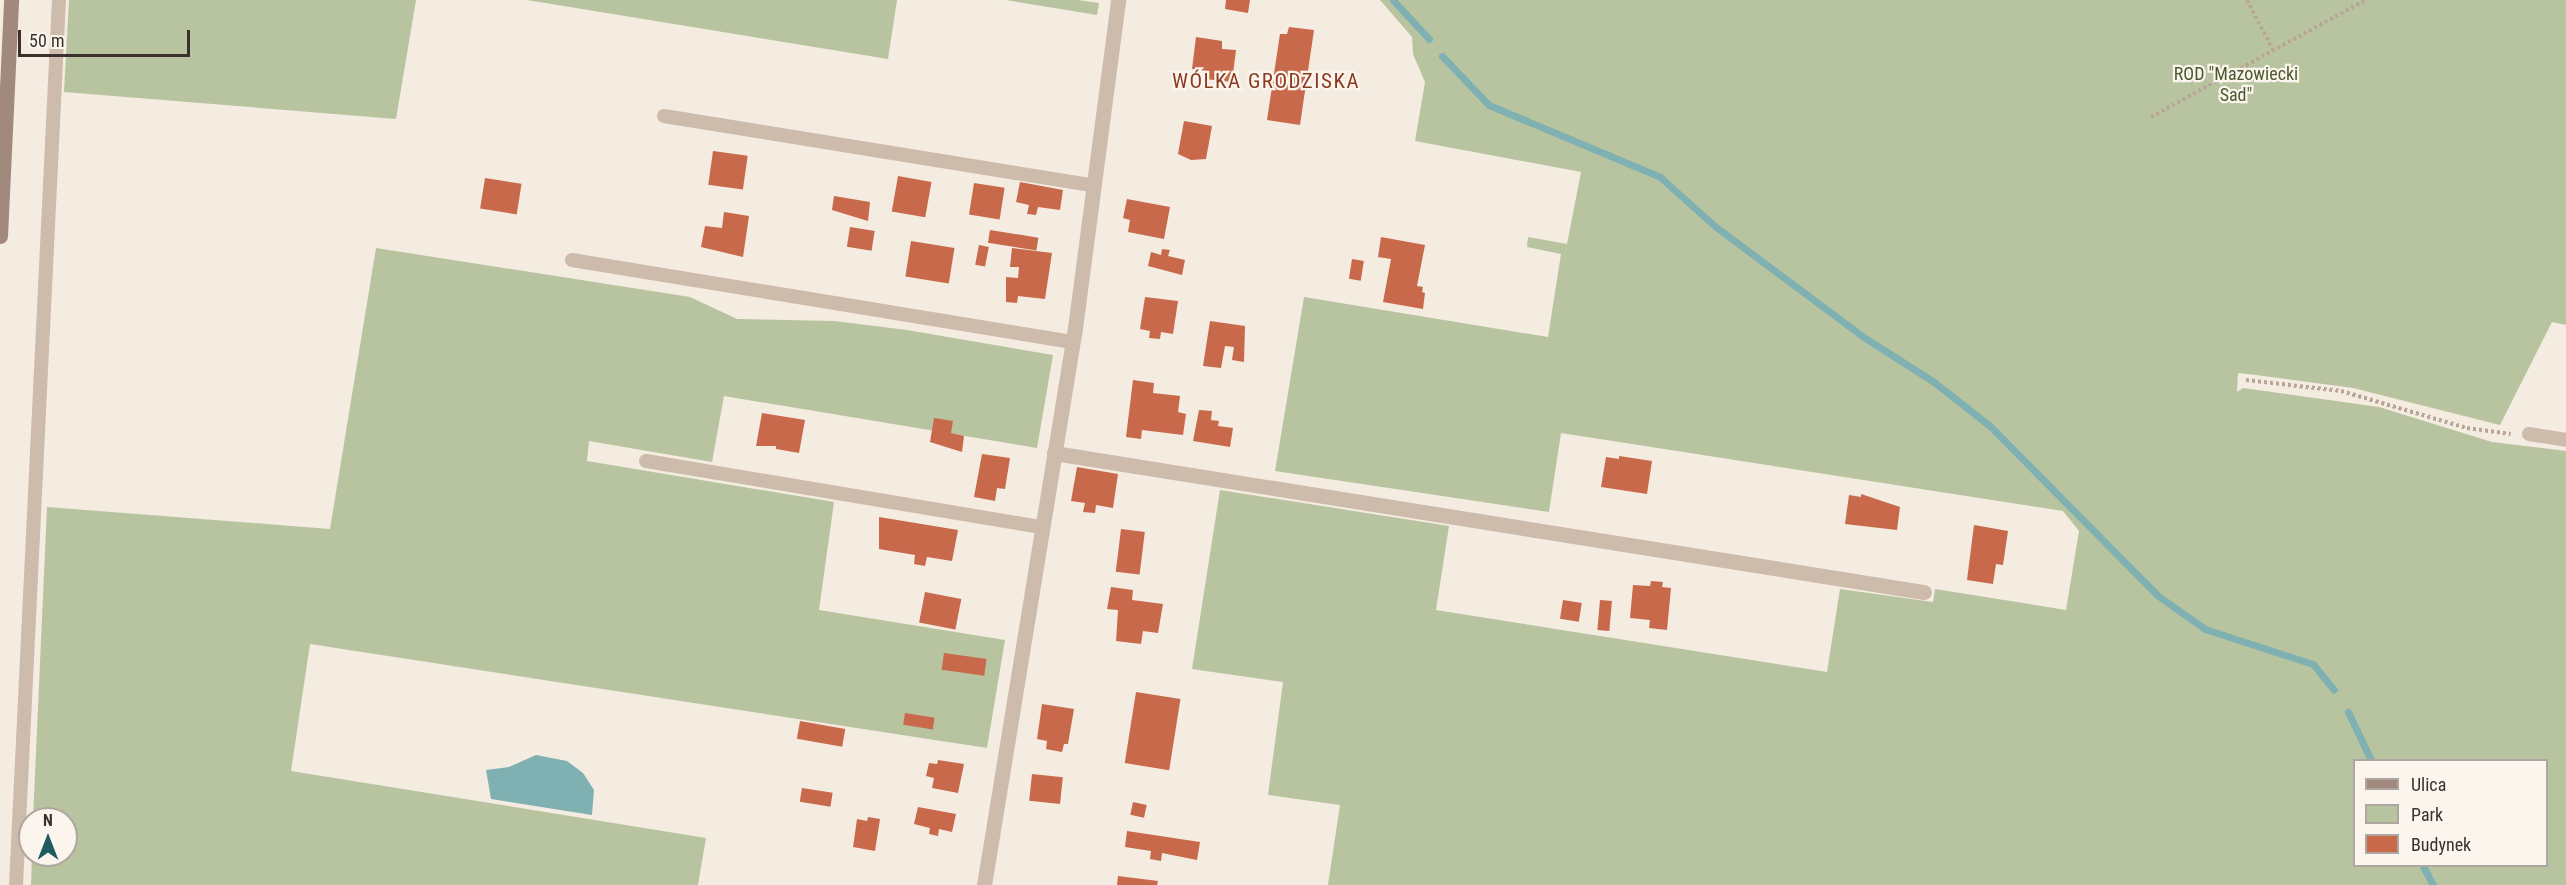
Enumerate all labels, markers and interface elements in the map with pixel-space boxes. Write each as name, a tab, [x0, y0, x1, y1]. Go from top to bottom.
scale bar	[21, 18, 194, 56]
text: 50 m	[29, 30, 64, 51]
park label: ROD "Mazowiecki Sad"	[2174, 64, 2298, 106]
district label: WÓLKA GRODZISKA	[1172, 68, 1360, 94]
legend	[2353, 759, 2548, 867]
text: Ulica	[2411, 774, 2446, 795]
text: Park	[2411, 804, 2443, 825]
north arrow	[18, 807, 78, 867]
text: N	[43, 811, 53, 830]
text: Budynek	[2411, 834, 2471, 855]

